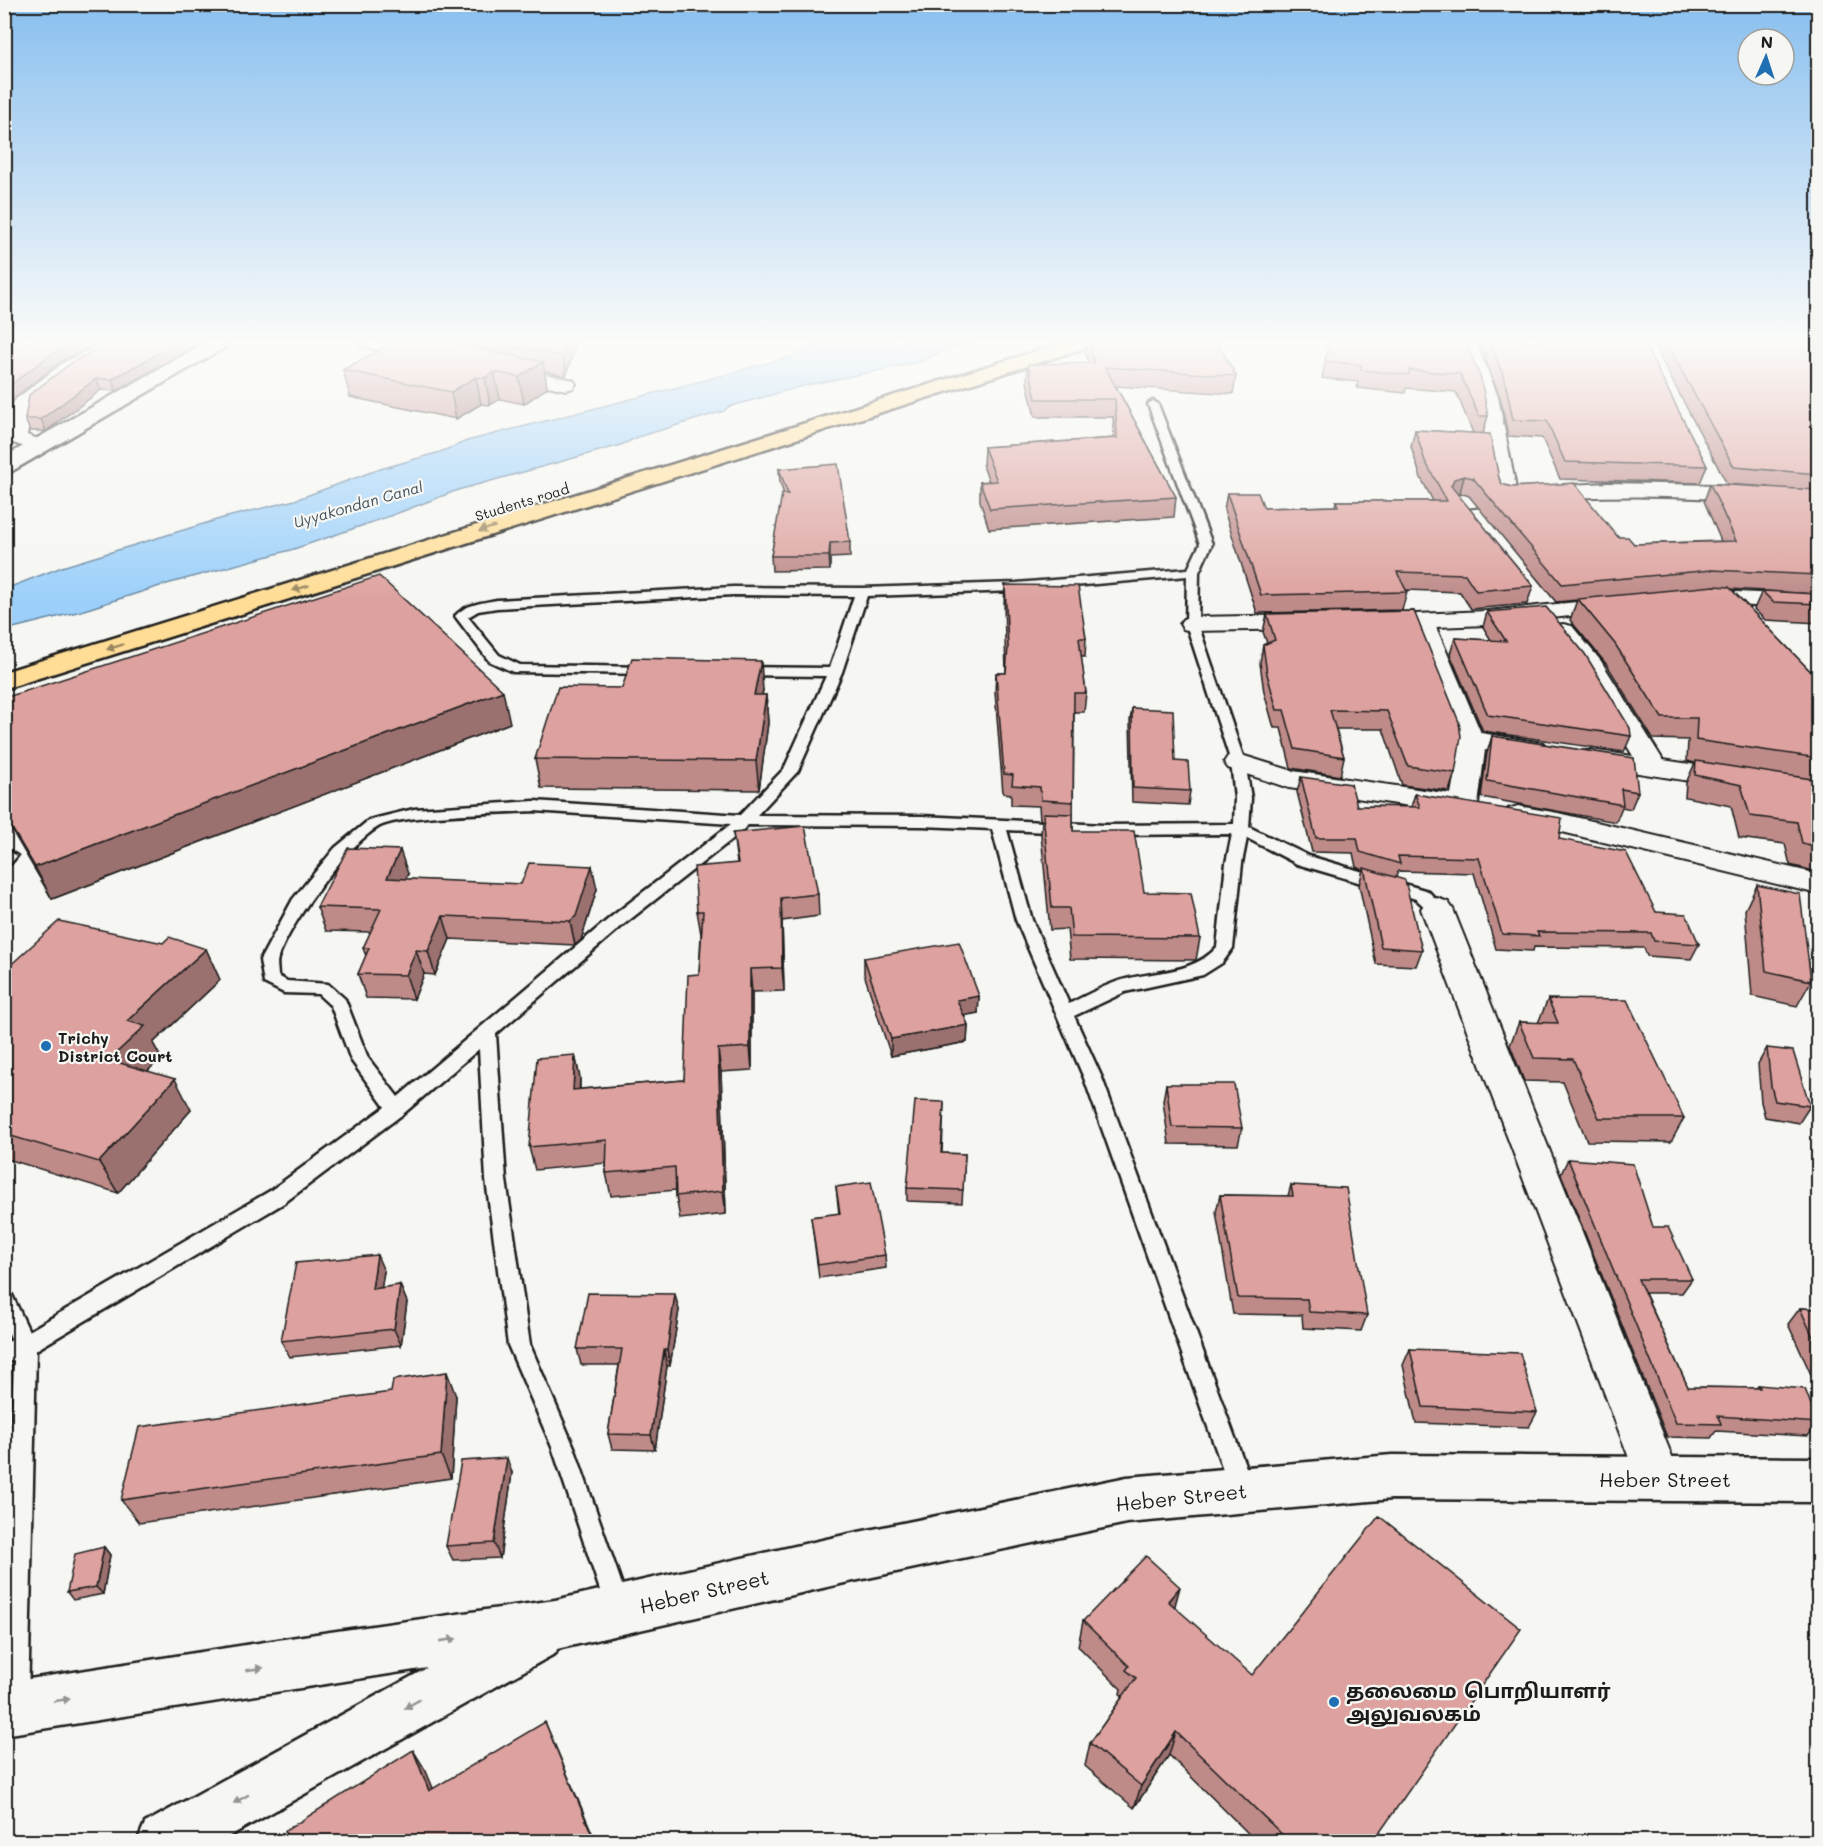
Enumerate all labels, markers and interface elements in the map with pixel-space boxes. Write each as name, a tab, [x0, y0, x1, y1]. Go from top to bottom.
north arrow	[1736, 27, 1796, 87]
text: N	[1760, 31, 1773, 52]
water label: Uyyakondan Canal	[291, 476, 425, 532]
street label: Students road	[473, 479, 571, 525]
one-way arrow	[478, 525, 496, 535]
one-way arrow	[292, 584, 310, 593]
one-way arrow	[106, 642, 124, 652]
place label: Trichy District Court	[58, 1027, 172, 1066]
marker: Trichy District Court	[39, 1039, 53, 1053]
street label: Heber Street	[1599, 1466, 1731, 1492]
street label: Heber Street	[1114, 1477, 1248, 1517]
street label: Heber Street	[637, 1564, 771, 1618]
one-way arrow	[438, 1636, 457, 1645]
one-way arrow	[245, 1665, 264, 1674]
place label: தலைமை பொறியாளர் அலுவலகம்	[1346, 1677, 1611, 1727]
one-way arrow	[53, 1695, 72, 1704]
marker: தலைமை பொறியாளர் அலுவலகம்	[1327, 1695, 1341, 1709]
one-way arrow	[403, 1699, 420, 1709]
one-way arrow	[233, 1794, 250, 1804]

